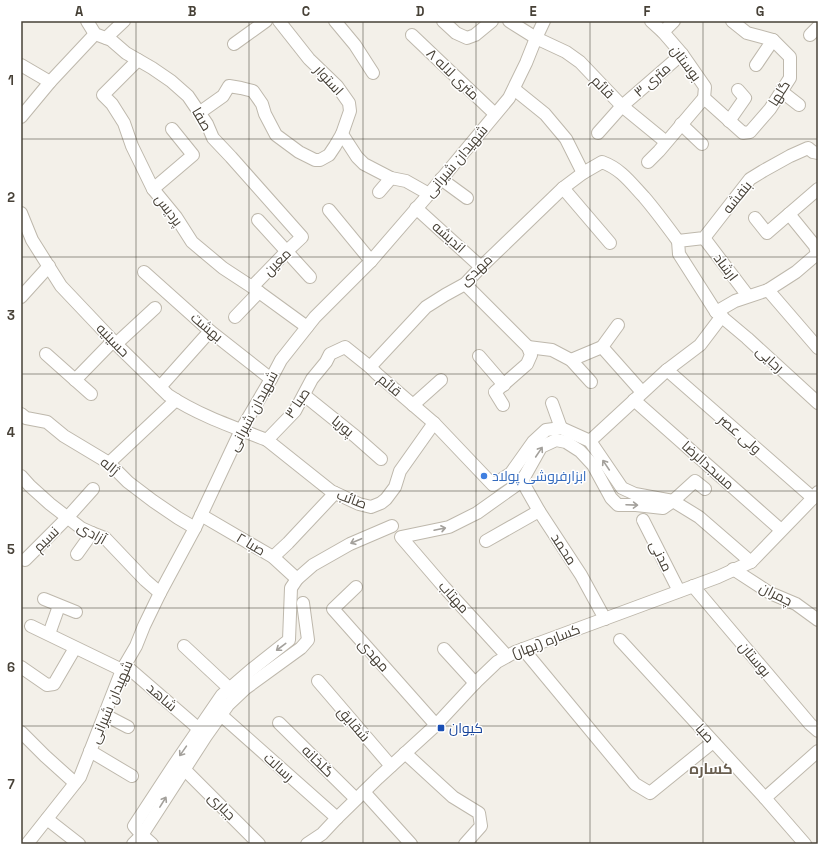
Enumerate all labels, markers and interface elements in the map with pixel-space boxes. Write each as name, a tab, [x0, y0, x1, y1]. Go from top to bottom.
text: A	[75, 3, 84, 20]
text: B	[188, 3, 197, 20]
text: C	[302, 3, 310, 20]
text: D	[416, 3, 425, 20]
text: E	[529, 3, 537, 20]
text: F	[644, 3, 651, 20]
text: G	[756, 3, 764, 20]
street label: بوستان	[666, 41, 706, 85]
street label: ۸ متری لاله	[423, 44, 483, 104]
street label: ۳ متری	[630, 59, 674, 101]
street label: استوار	[310, 60, 348, 99]
text: 1	[8, 72, 14, 89]
street label: قائم	[587, 72, 618, 103]
street label: گلها	[764, 77, 794, 109]
street label: صفا	[188, 104, 216, 134]
street label: شهیدان شیرانی	[421, 121, 491, 201]
street label: بنفشه	[718, 177, 756, 217]
text: 2	[7, 189, 15, 206]
street label: پردیس	[150, 190, 187, 231]
street label: اندیشه	[429, 217, 469, 257]
street label: معین	[259, 244, 295, 280]
street label: مهدی	[456, 250, 496, 290]
street label: ارشاد	[710, 250, 742, 284]
text: 3	[7, 307, 15, 324]
street label: بهشت	[187, 308, 227, 346]
street label: حسینیه	[93, 319, 133, 361]
street label: رجایی	[752, 342, 788, 376]
street label: شهیدان شیرانی	[224, 368, 282, 454]
street label: قائم	[374, 370, 406, 401]
street label: صبا ۳	[280, 384, 314, 422]
street label: ولی عصر	[714, 410, 765, 458]
street label: پوریا	[328, 412, 358, 441]
text: 4	[7, 424, 15, 441]
street label: مسجدالرضا	[678, 437, 738, 493]
one-way arrow	[535, 446, 543, 457]
street label: ژاله	[97, 453, 123, 479]
one-way arrow	[602, 460, 610, 471]
place label: ابزارفروشی پولاد	[492, 467, 587, 486]
marker: ابزارفروشی پولاد	[479, 471, 489, 481]
street label: صائب	[334, 485, 370, 513]
one-way arrow	[625, 501, 638, 509]
street label: آزادی	[74, 518, 110, 549]
street label: نسیم	[29, 522, 63, 556]
one-way arrow	[433, 524, 446, 532]
street label: صبا ۲	[233, 528, 269, 560]
street label: محمد	[547, 530, 581, 568]
street label: مدنی	[646, 537, 676, 575]
one-way arrow	[350, 538, 362, 546]
text: 5	[7, 541, 15, 558]
street label: مهتاب	[435, 577, 473, 617]
street label: چمران	[756, 578, 795, 611]
street label: کساره (بهار)	[509, 620, 583, 662]
street label: مهدی	[355, 635, 393, 675]
street label: بوستان	[735, 638, 775, 680]
one-way arrow	[275, 643, 286, 651]
street label: شهیدان شیرانی	[85, 658, 137, 746]
text: 6	[7, 659, 15, 676]
street label: شاهد	[143, 679, 181, 715]
street label: شقایق	[334, 703, 374, 745]
place label: کیوان	[449, 719, 483, 737]
street label: صبا	[692, 720, 718, 746]
marker: کیوان	[436, 723, 446, 733]
street label: گلخانه	[298, 741, 338, 781]
one-way arrow	[179, 745, 187, 756]
street label: رسالت	[260, 749, 298, 785]
district label: کساره	[689, 759, 733, 778]
text: 7	[7, 776, 15, 793]
street label: جباری	[204, 788, 240, 824]
one-way arrow	[159, 797, 167, 808]

